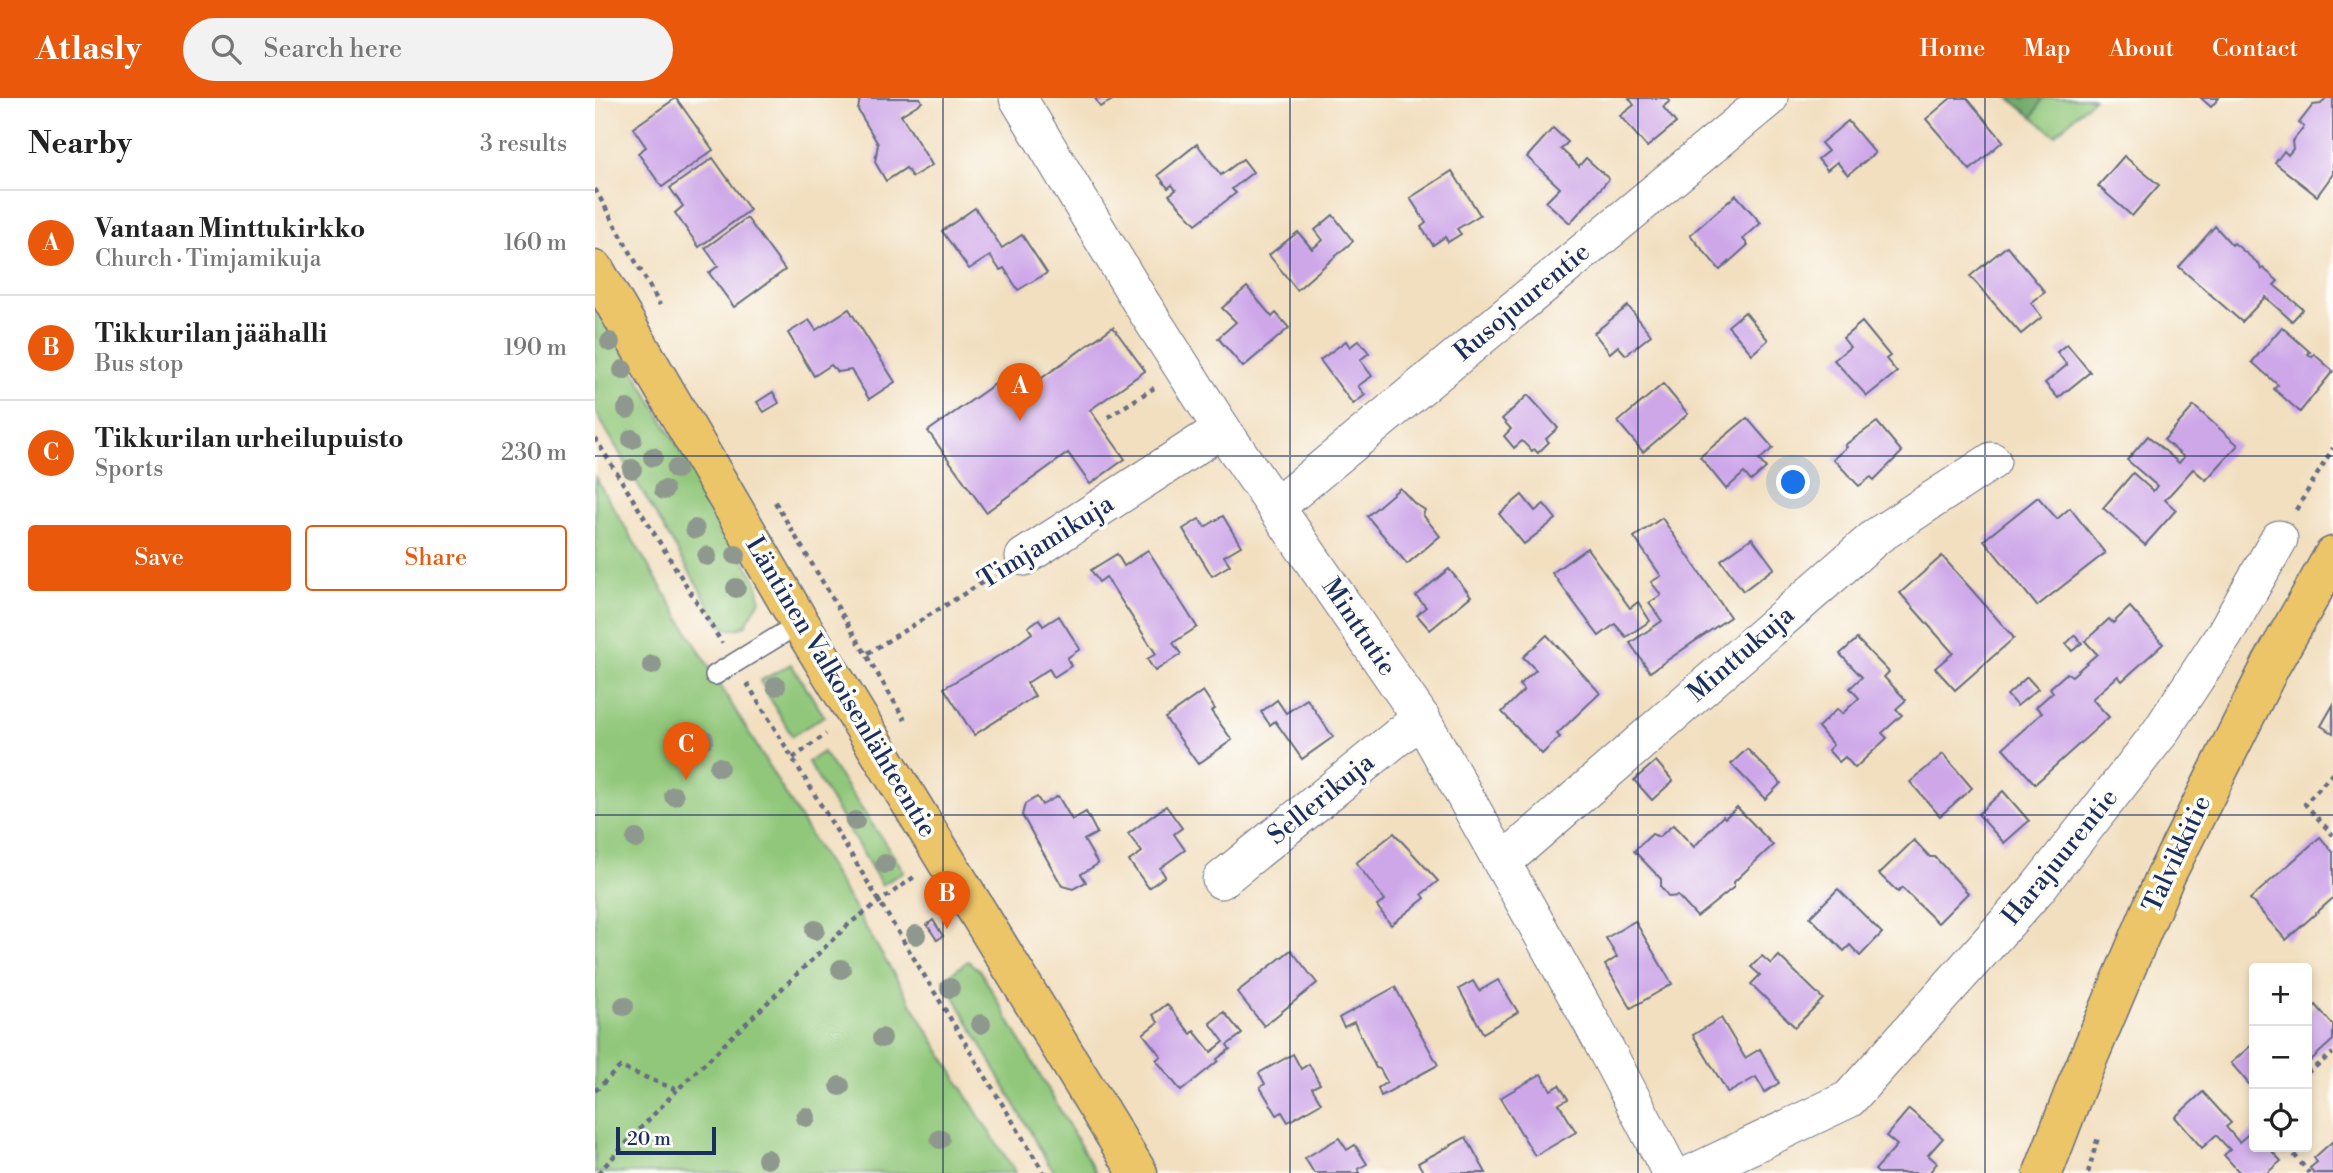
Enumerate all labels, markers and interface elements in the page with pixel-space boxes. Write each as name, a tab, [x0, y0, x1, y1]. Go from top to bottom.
search box	[183, 18, 673, 81]
text: Atlasly	[35, 29, 141, 70]
icon: search	[207, 30, 245, 68]
text: Search here	[263, 33, 402, 65]
text: Home	[1920, 34, 1985, 64]
text: Map	[2023, 34, 2071, 64]
text: About	[2109, 34, 2174, 64]
text: Contact	[2212, 34, 2298, 64]
text: Nearby	[28, 125, 132, 163]
text: 3 results	[480, 130, 567, 158]
text: Vantaan Minttukirkko	[95, 213, 365, 245]
text: A	[43, 229, 59, 257]
text: 160 m	[504, 229, 567, 257]
street label: Rusojuurentie	[1448, 236, 1596, 368]
text: Church · Timjamikuja	[95, 245, 321, 273]
text: Tikkurilan jäähalli	[95, 318, 327, 350]
text: B	[42, 334, 60, 362]
text: 190 m	[504, 334, 567, 362]
text: Bus stop	[95, 350, 183, 378]
pin: A	[997, 363, 1043, 421]
text: Tikkurilan urheilupuisto	[95, 423, 404, 455]
text: C	[43, 439, 59, 467]
text: 230 m	[501, 439, 567, 467]
text: Sports	[95, 455, 163, 483]
your location	[1776, 465, 1810, 499]
street label: Timjamikuja	[972, 487, 1120, 596]
button: Save	[28, 525, 291, 591]
button: Share	[305, 525, 567, 591]
street label: Läntinen Valkoisenlähteentie	[738, 531, 944, 843]
street label: Minttutie	[1315, 572, 1403, 682]
street label: Minttukuja	[1681, 598, 1802, 709]
pin: C	[663, 722, 709, 780]
street label: Sellerikuja	[1261, 746, 1381, 852]
street label: Harajuurentie	[1995, 782, 2125, 932]
street label: Talvikkitie	[2136, 790, 2218, 918]
pin: B	[924, 871, 970, 929]
map controls	[2249, 963, 2312, 1152]
button: +	[2249, 963, 2312, 1026]
button: −	[2249, 1026, 2312, 1089]
button: locate	[2249, 1089, 2312, 1152]
scale bar	[616, 1124, 716, 1156]
text: 20 m	[627, 1127, 671, 1151]

